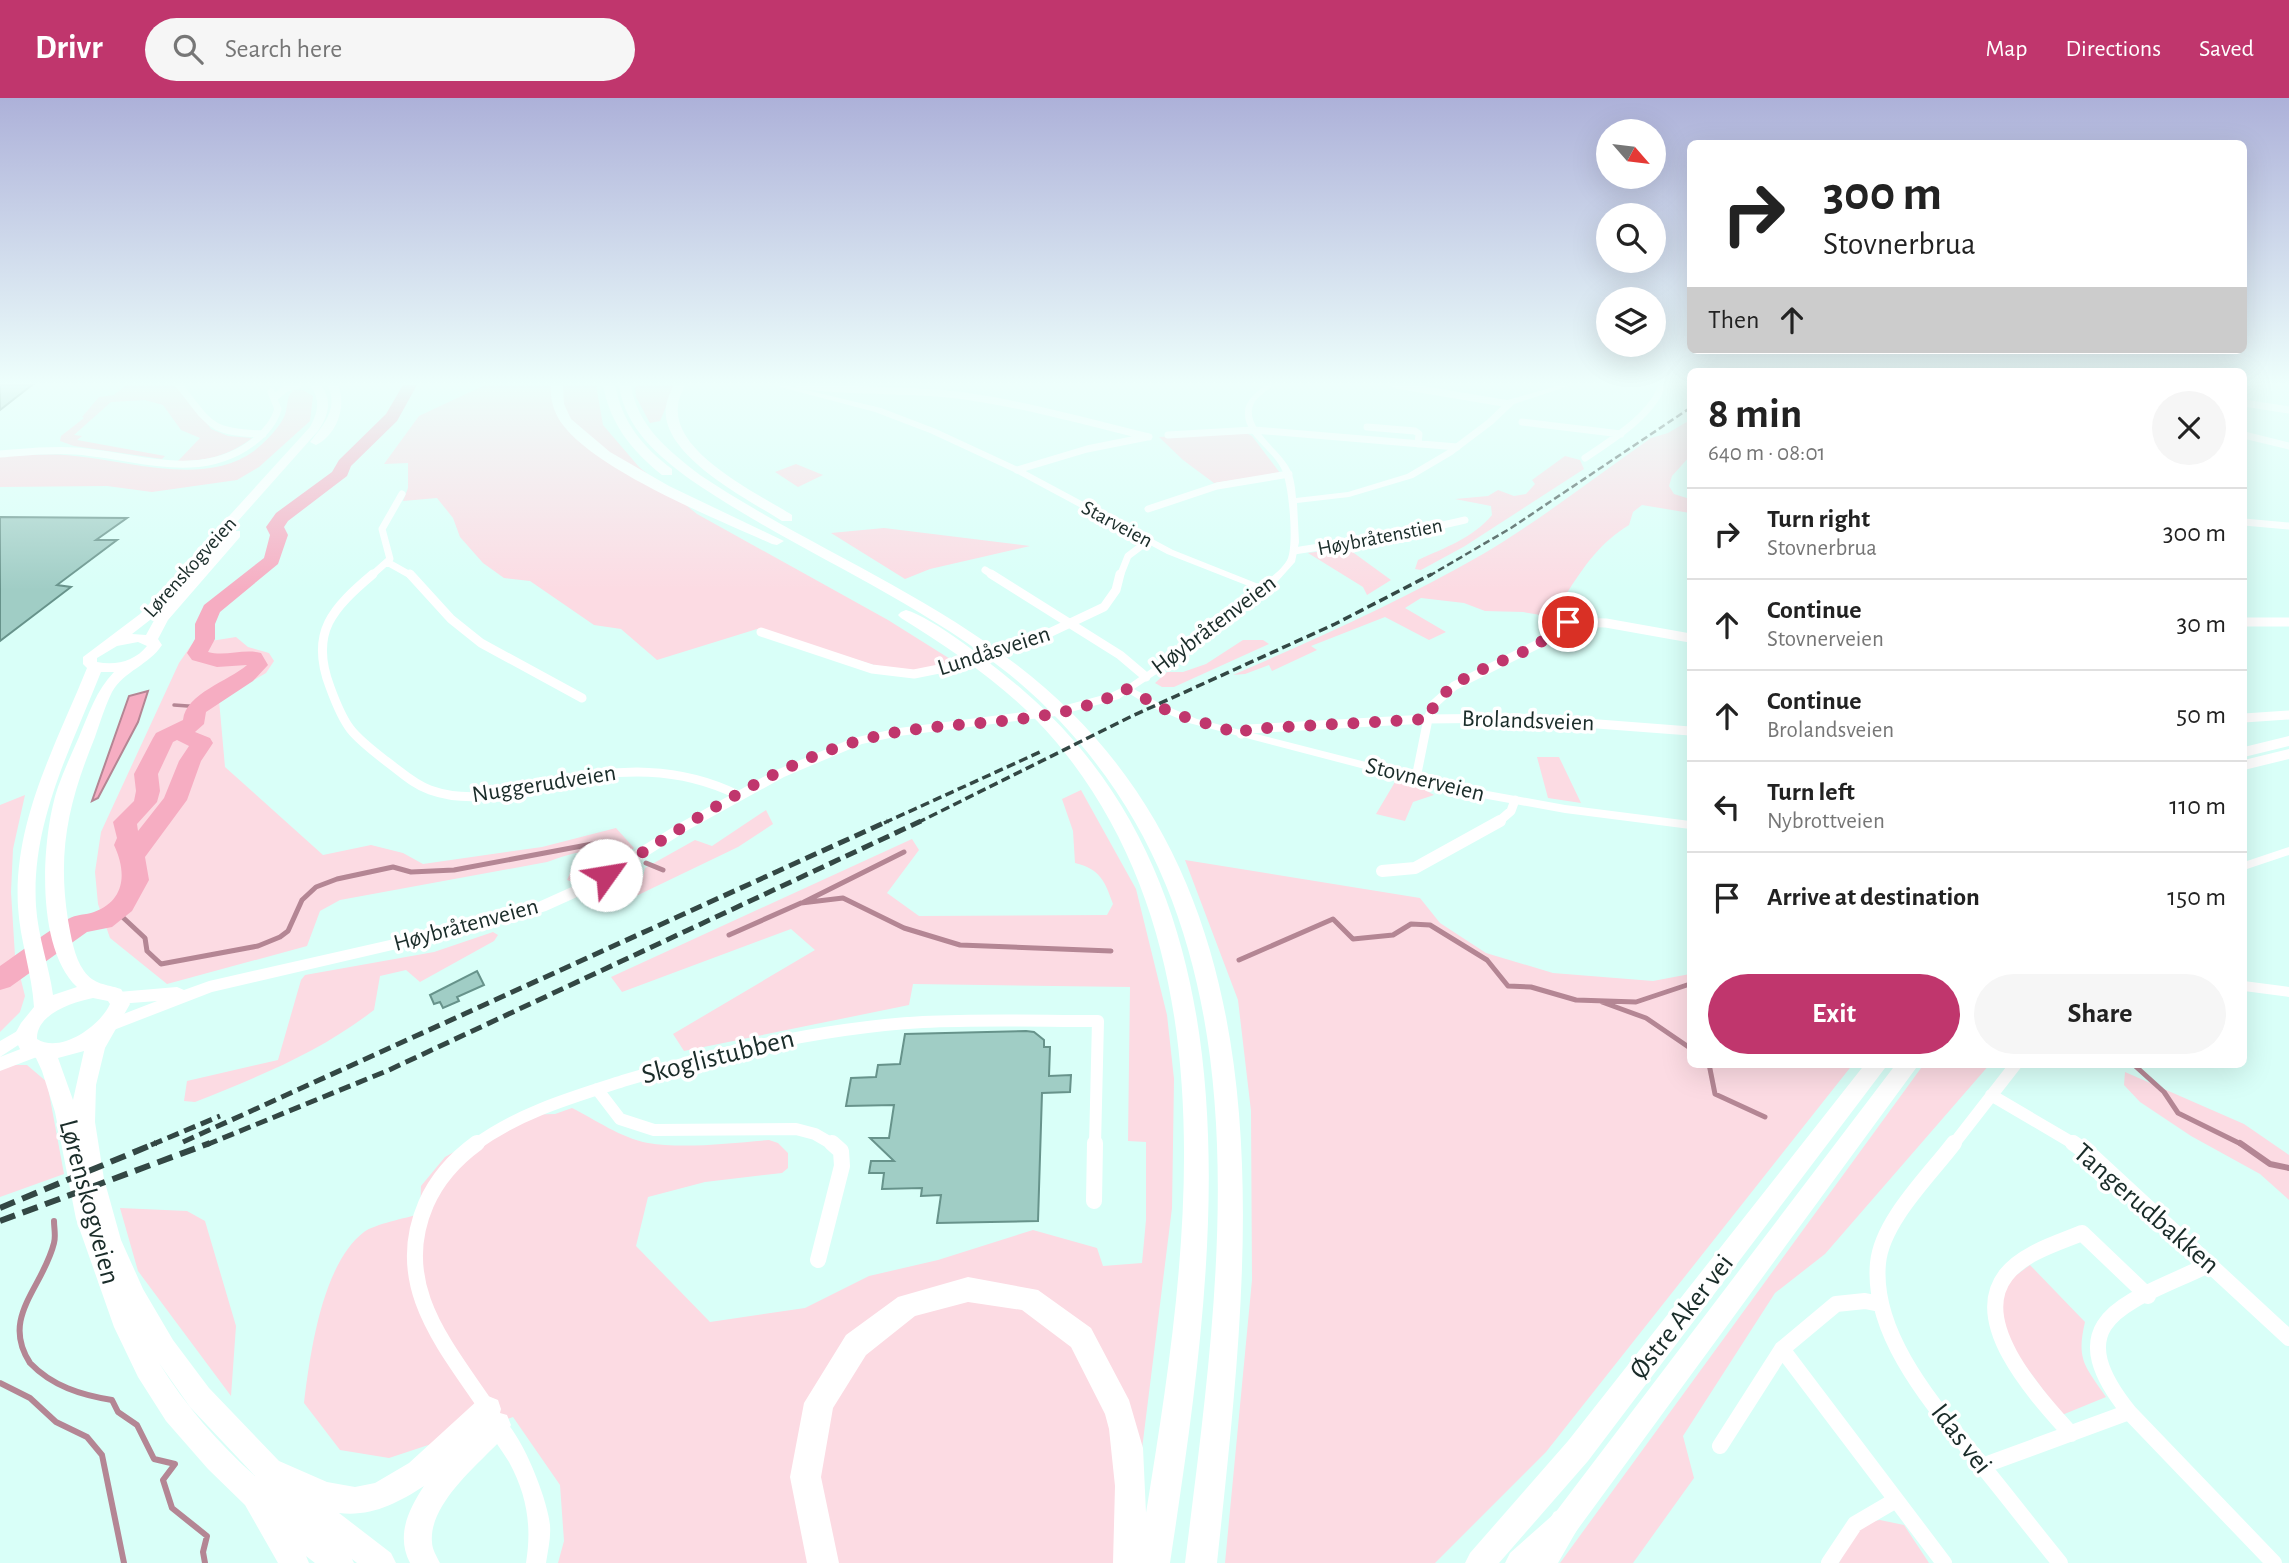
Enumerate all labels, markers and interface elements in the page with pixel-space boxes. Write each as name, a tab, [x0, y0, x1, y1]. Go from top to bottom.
search box	[145, 18, 635, 81]
icon: search	[169, 30, 207, 68]
text: Drivr	[35, 32, 103, 65]
text: Search here	[225, 36, 342, 62]
text: Map	[1985, 37, 2027, 61]
text: Directions	[2065, 37, 2161, 61]
text: Saved	[2199, 37, 2254, 61]
north arrow	[1596, 119, 1666, 189]
map controls	[1596, 119, 1666, 357]
icon: right	[1708, 168, 1799, 259]
text: 300 m	[1823, 170, 1942, 219]
button: search	[1596, 203, 1666, 273]
text: Stovnerbrua	[1823, 228, 1976, 260]
button: layers	[1596, 287, 1666, 357]
icon: ahead	[1773, 301, 1811, 339]
text: Then	[1708, 307, 1759, 333]
button: close	[2152, 391, 2226, 465]
text: 8 min	[1708, 393, 1802, 435]
text: 640 m · 08:01	[1708, 442, 1825, 465]
street label: Starveien	[1078, 497, 1156, 551]
text: Turn right	[1767, 506, 1870, 532]
street label: Lørenskogveien	[140, 513, 240, 621]
street label: Høybråtenstien	[1316, 515, 1444, 559]
icon: right	[1708, 515, 1746, 553]
text: 300 m	[2163, 520, 2226, 546]
text: Stovnerbrua	[1767, 537, 1877, 560]
street label: Høybråtenveien	[1147, 571, 1281, 679]
pin	[1538, 592, 1598, 652]
text: Continue	[1767, 597, 1862, 623]
icon: arrive	[1549, 603, 1587, 641]
icon: ahead	[1708, 606, 1746, 644]
text: 30 m	[2176, 611, 2226, 637]
street label: Lundåsveien	[935, 622, 1053, 680]
text: Stovnerveien	[1767, 628, 1884, 651]
text: Continue	[1767, 688, 1862, 714]
icon: ahead	[1708, 697, 1746, 735]
text: 50 m	[2176, 702, 2226, 728]
street label: Brolandsveien	[1461, 707, 1595, 735]
text: Brolandsveien	[1767, 719, 1894, 742]
street label: Stovnerveien	[1363, 754, 1487, 806]
street label: Nuggerudveien	[470, 761, 618, 807]
text: Turn left	[1767, 779, 1855, 805]
icon: left	[1708, 788, 1746, 826]
text: 110 m	[2169, 793, 2226, 819]
text: Nybrottveien	[1767, 810, 1885, 833]
position arrow	[569, 838, 643, 912]
icon: arrive	[1708, 879, 1746, 917]
text: Arrive at destination	[1767, 884, 1980, 910]
text: 150 m	[2167, 884, 2226, 910]
street label: Høybråtenveien	[391, 894, 541, 956]
button: Exit	[1708, 974, 1960, 1054]
button: Share	[1974, 974, 2226, 1054]
street label: Skoglistubben	[639, 1025, 797, 1089]
street label: Lørenskogveien	[54, 1116, 124, 1288]
street label: Tangerudbakken	[2068, 1138, 2224, 1280]
street label: Østre Aker vei	[1625, 1249, 1739, 1385]
street label: Idas vei	[1925, 1399, 1997, 1479]

